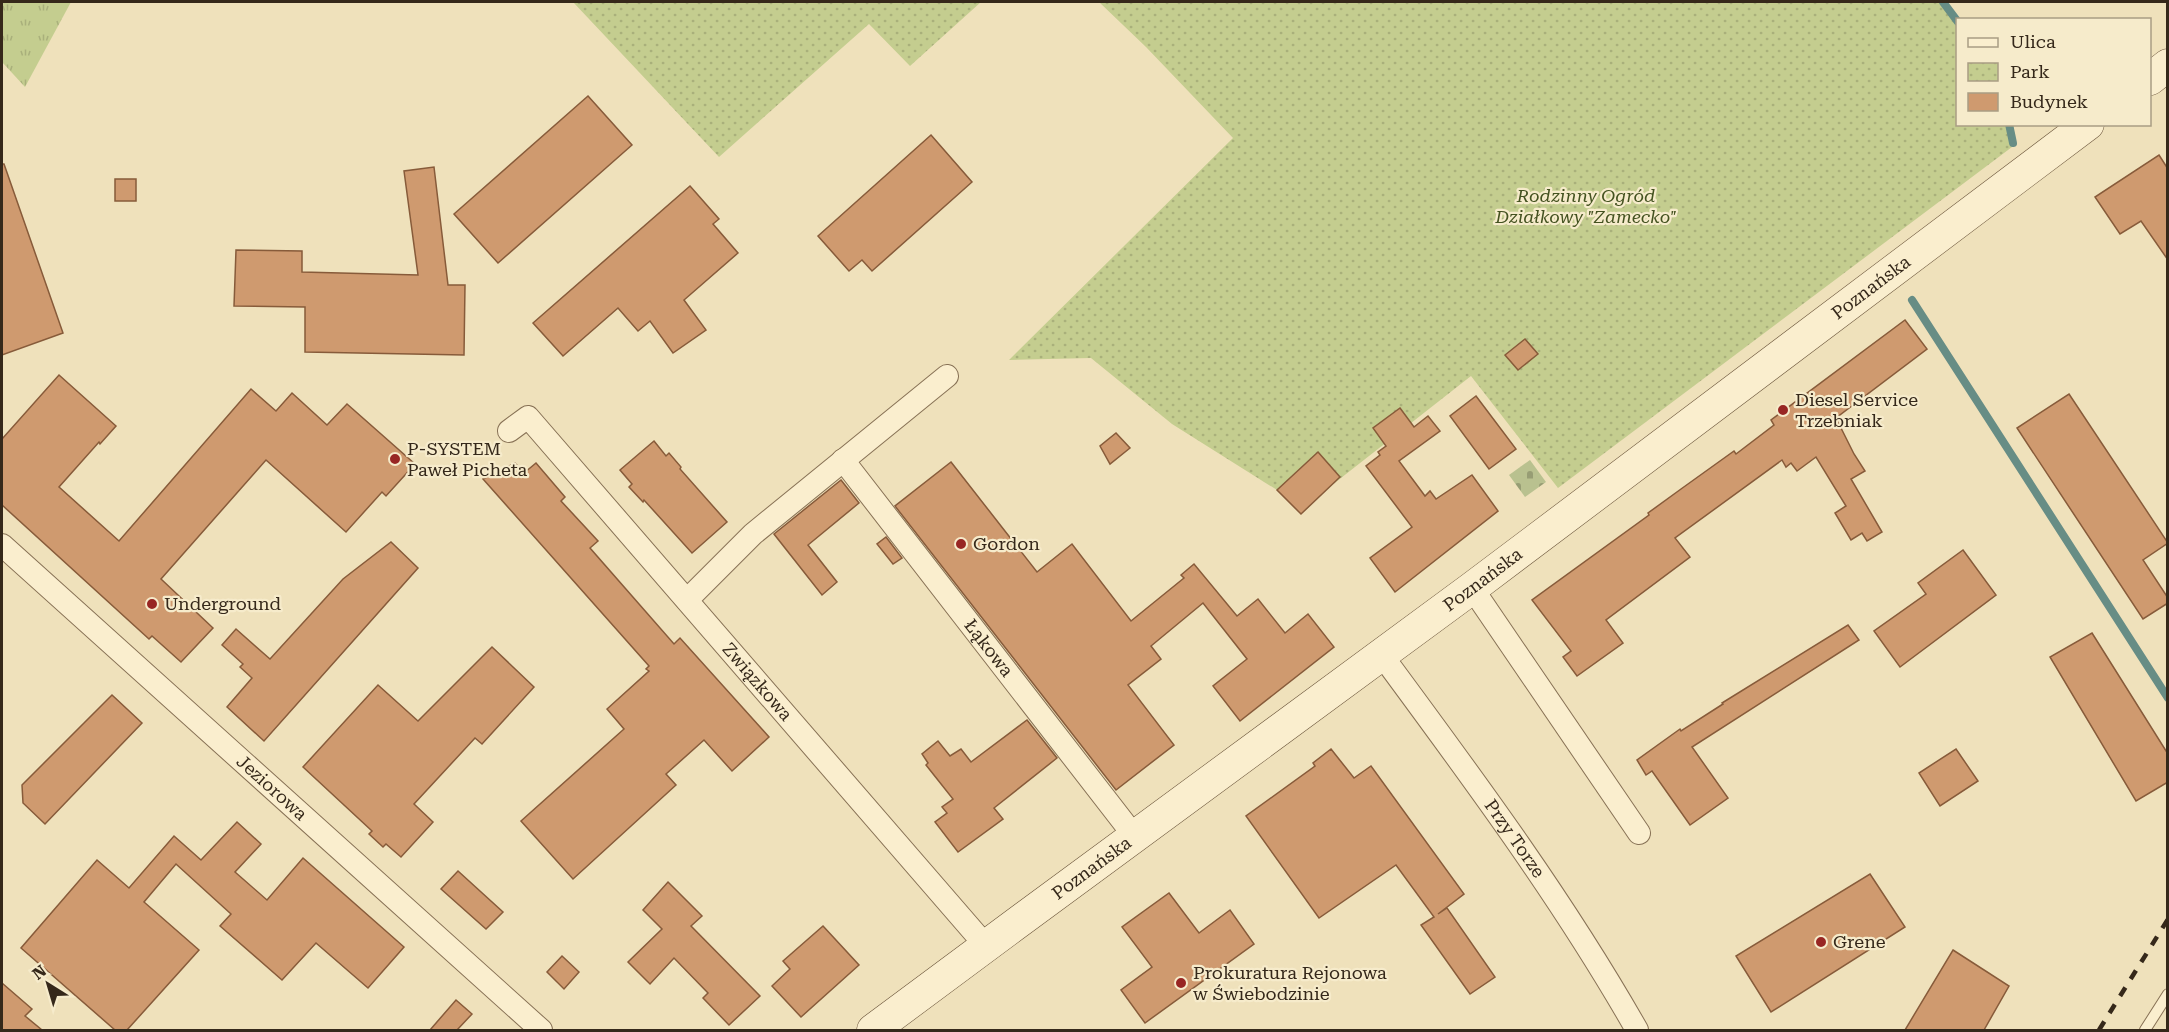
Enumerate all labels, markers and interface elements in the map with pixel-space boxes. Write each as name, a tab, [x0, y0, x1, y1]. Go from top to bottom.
legend	[1956, 18, 2151, 126]
text: Ulica	[2010, 31, 2056, 52]
text: Park	[2010, 61, 2050, 82]
text: Budynek	[2010, 91, 2088, 112]
park label: Rodzinny Ogród Działkowy "Zamecko"	[1494, 185, 1677, 227]
street label: Poznańska	[1827, 251, 1914, 323]
place label: Diesel Service Trzebniak	[1795, 389, 1918, 431]
marker: Diesel Service Trzebniak	[1776, 403, 1790, 417]
place label: P-SYSTEM Paweł Picheta	[407, 438, 528, 480]
marker: P-SYSTEM Paweł Picheta	[388, 452, 402, 466]
place label: Gordon	[973, 533, 1040, 554]
marker: Gordon	[954, 537, 968, 551]
street label: Poznańska	[1439, 543, 1526, 616]
place label: Underground	[164, 593, 282, 614]
marker: Underground	[145, 597, 159, 611]
street label: Łąkowa	[960, 615, 1018, 681]
street label: Związkowa	[718, 638, 797, 725]
street label: Jeziorowa	[233, 750, 312, 825]
street label: Przy Torze	[1481, 795, 1550, 882]
street label: Poznańska	[1048, 832, 1135, 904]
place label: Grene	[1833, 931, 1886, 952]
marker: Grene	[1814, 935, 1828, 949]
north arrow	[18, 954, 78, 1014]
text: N	[29, 961, 50, 984]
place label: Prokuratura Rejonowa w Świebodzinie	[1193, 962, 1387, 1004]
marker: Prokuratura Rejonowa w Świebodzinie	[1174, 976, 1188, 990]

